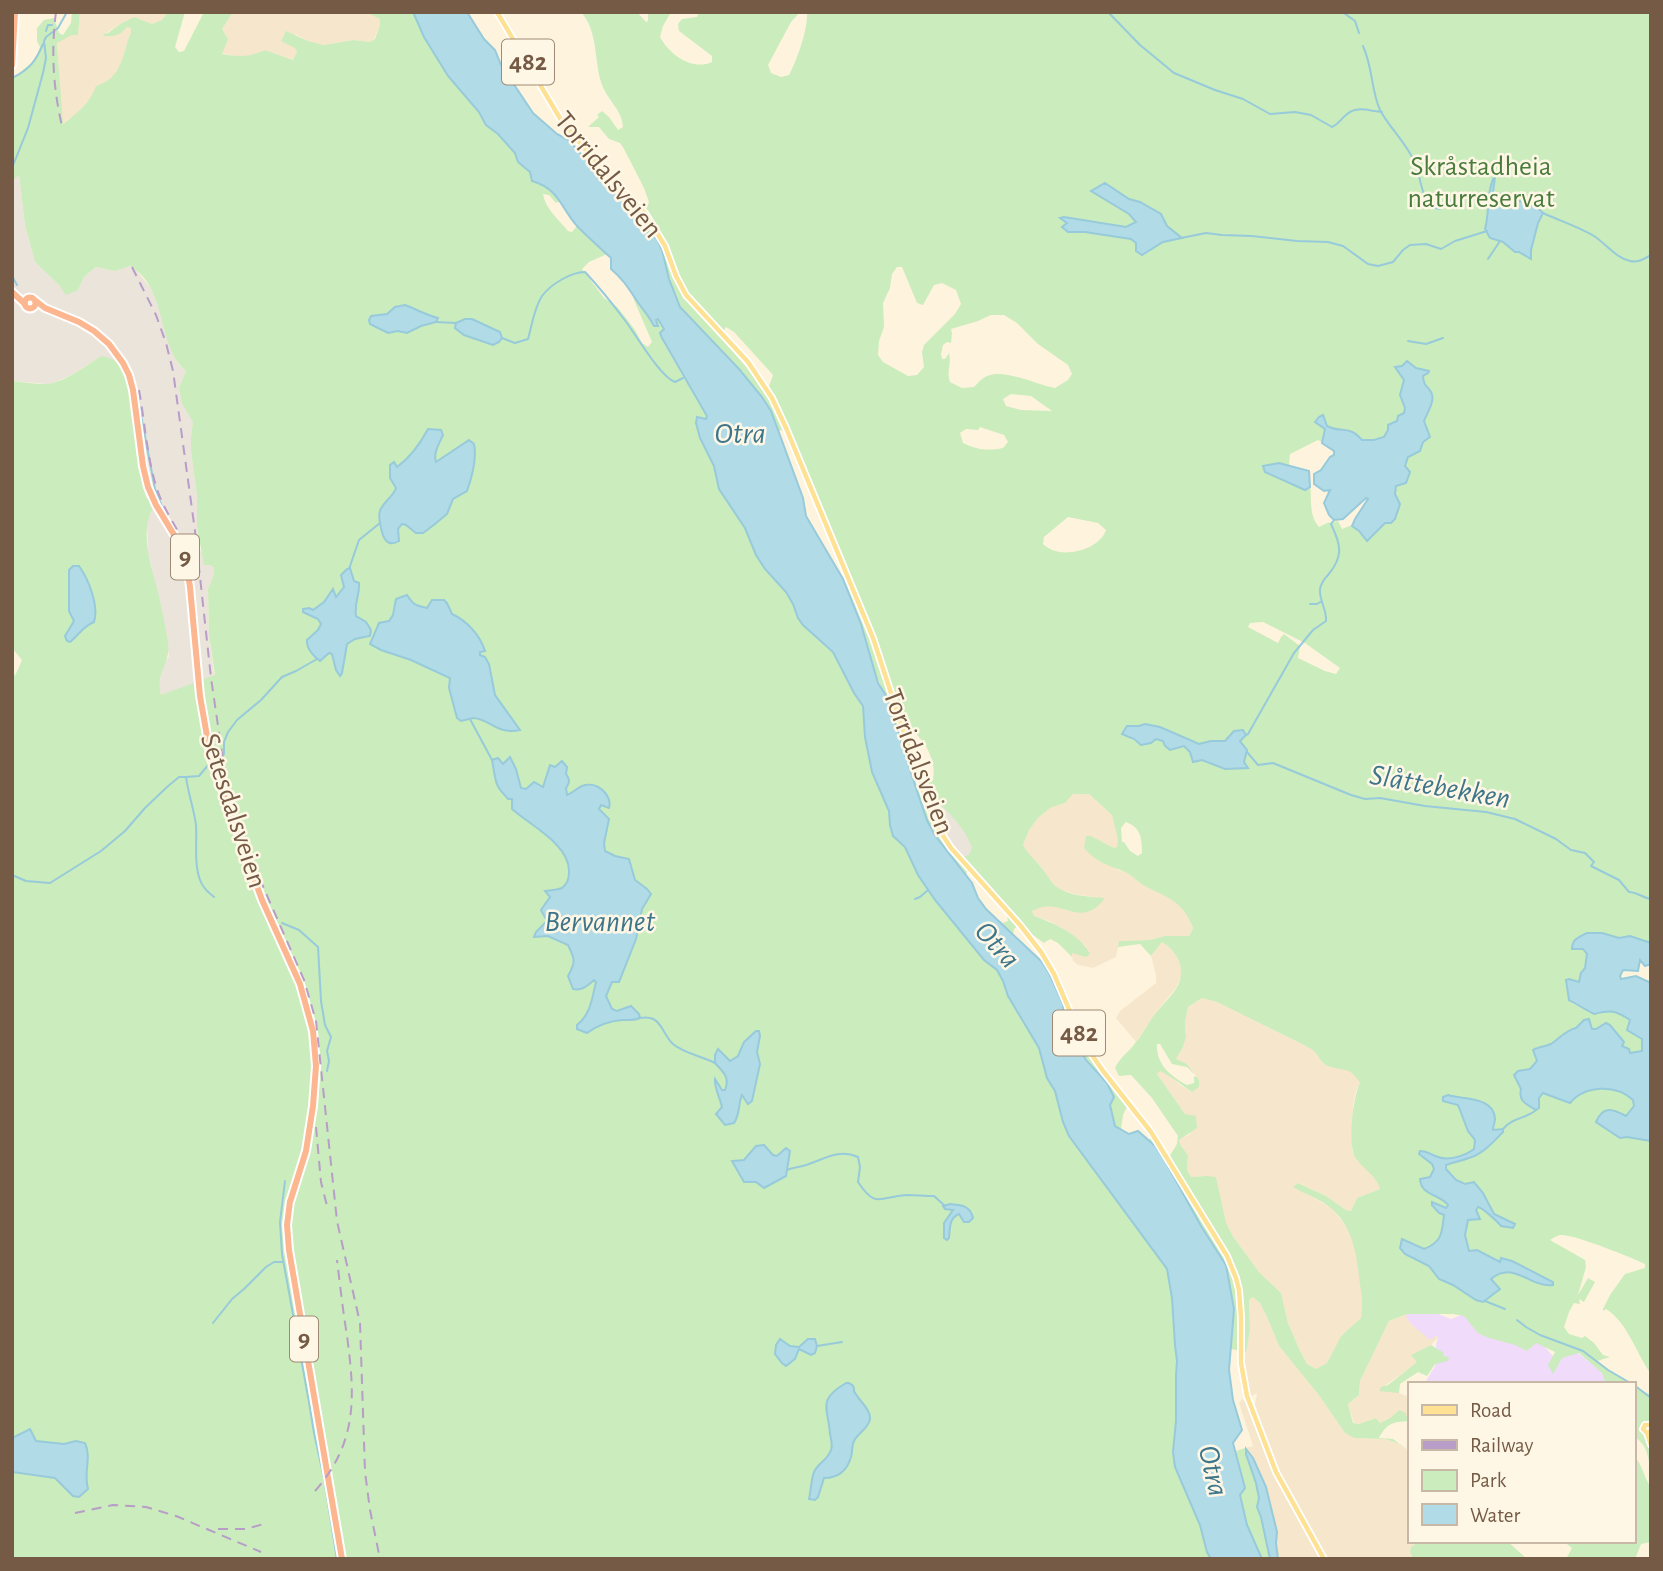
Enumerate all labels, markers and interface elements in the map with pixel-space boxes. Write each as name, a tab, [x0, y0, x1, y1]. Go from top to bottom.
road number: 482	[502, 40, 554, 85]
street label: Torridalsveien	[549, 107, 667, 243]
park label: Skråstadheia naturreservat	[1407, 153, 1555, 213]
water label: Otra	[714, 419, 766, 449]
road number: 9	[171, 534, 199, 580]
street label: Torridalsveien	[877, 685, 959, 839]
street label: Setesdalsveien	[195, 730, 271, 892]
water label: Slåttebekken	[1367, 760, 1513, 814]
water label: Bervannet	[545, 907, 655, 937]
water label: Otra	[969, 916, 1025, 974]
road number: 482	[1053, 1010, 1105, 1056]
road number: 9	[290, 1316, 318, 1362]
legend	[1408, 1382, 1635, 1543]
text: Road	[1470, 1400, 1512, 1421]
text: Railway	[1470, 1435, 1533, 1456]
water label: Otra	[1193, 1443, 1233, 1499]
text: Park	[1470, 1470, 1507, 1491]
text: Water	[1470, 1505, 1520, 1526]

